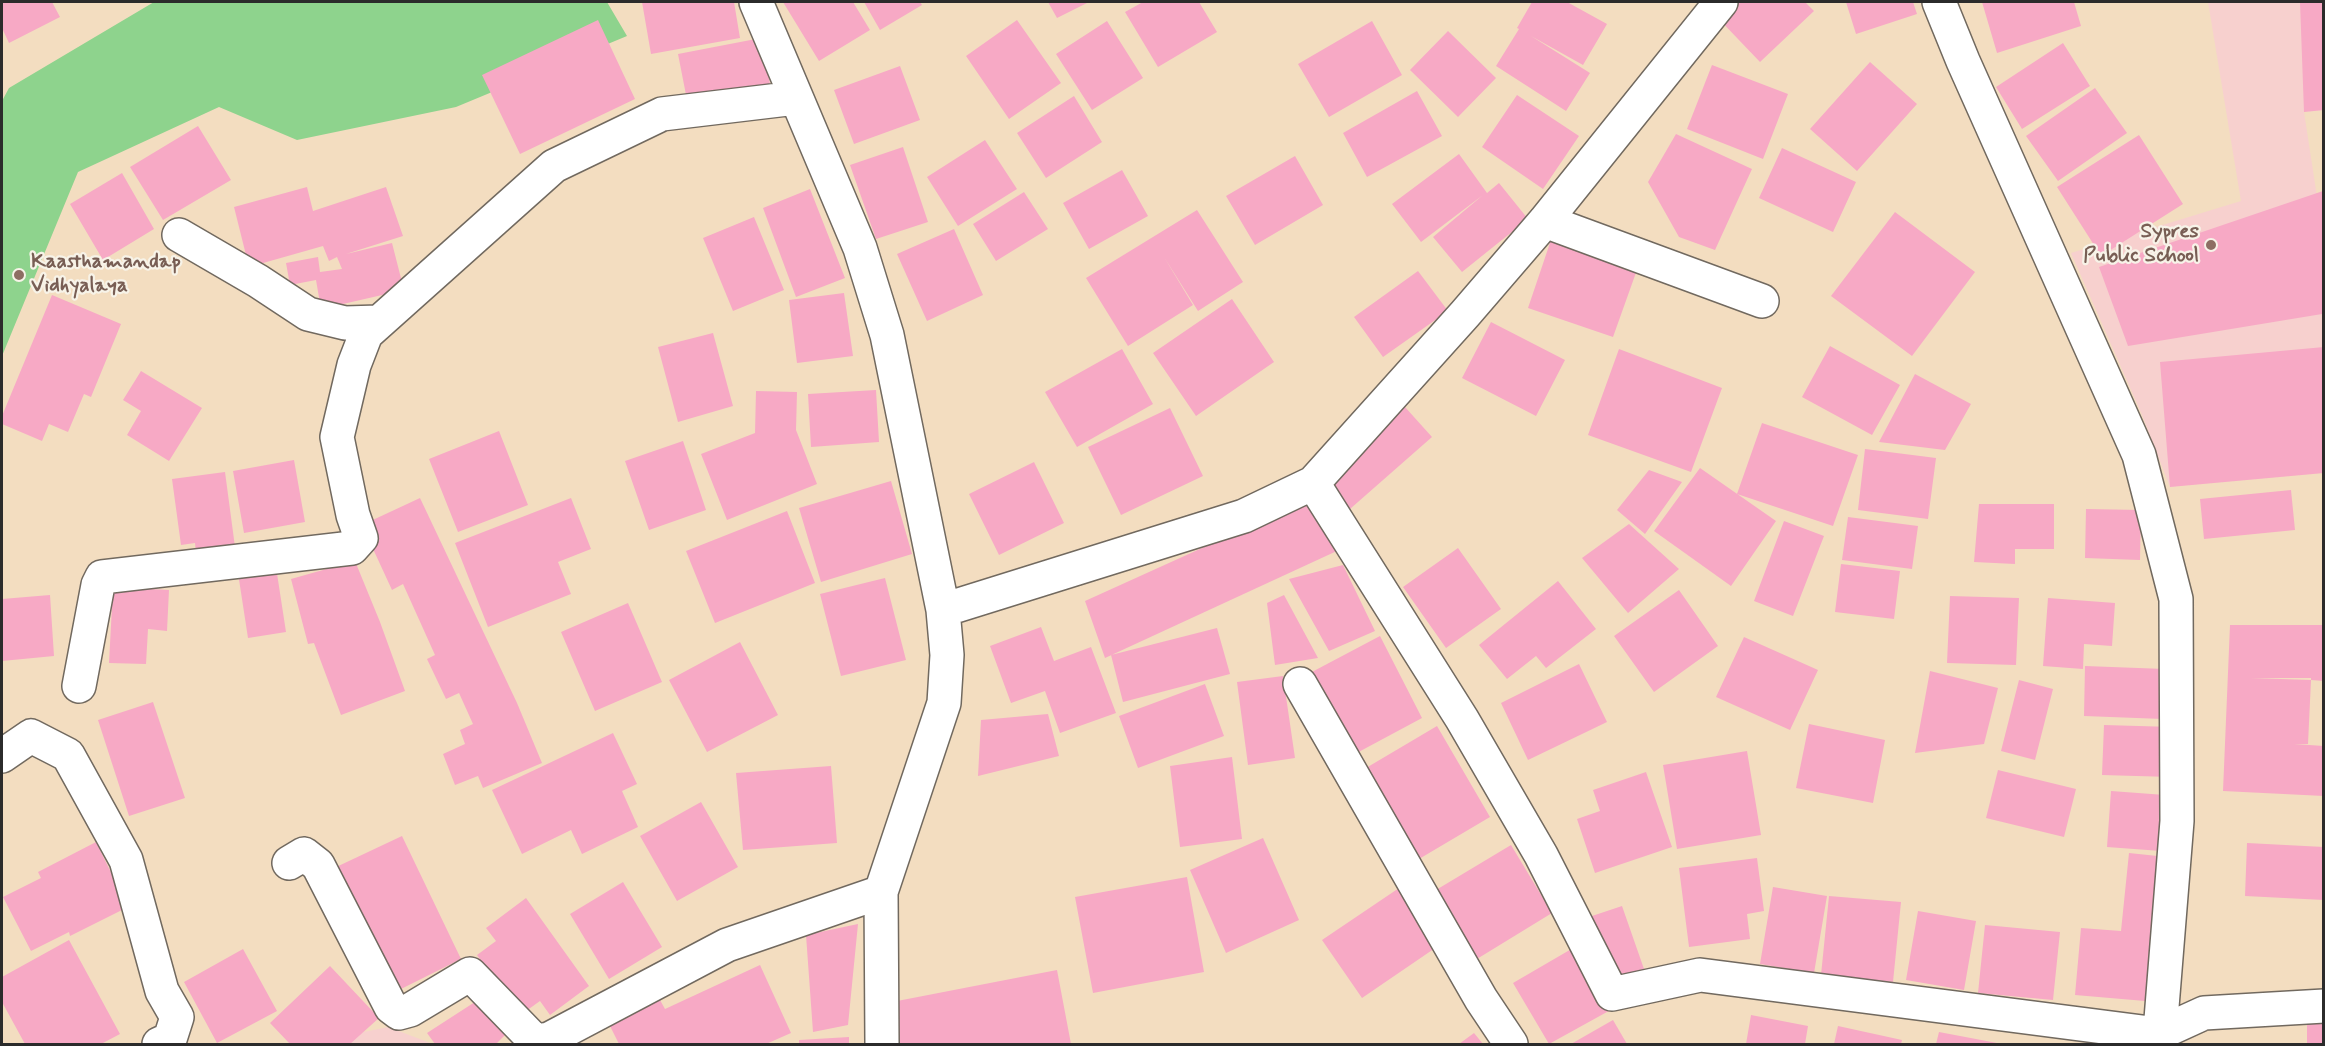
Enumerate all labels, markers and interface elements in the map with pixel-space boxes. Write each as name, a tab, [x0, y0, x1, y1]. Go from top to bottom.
place label: Sypres Public School	[2083, 220, 2199, 270]
marker: Sypres Public School	[2204, 238, 2218, 252]
place label: Kaasthamandap Vidhyalaya	[31, 250, 181, 300]
marker: Kaasthamandap Vidhyalaya	[12, 268, 26, 282]

